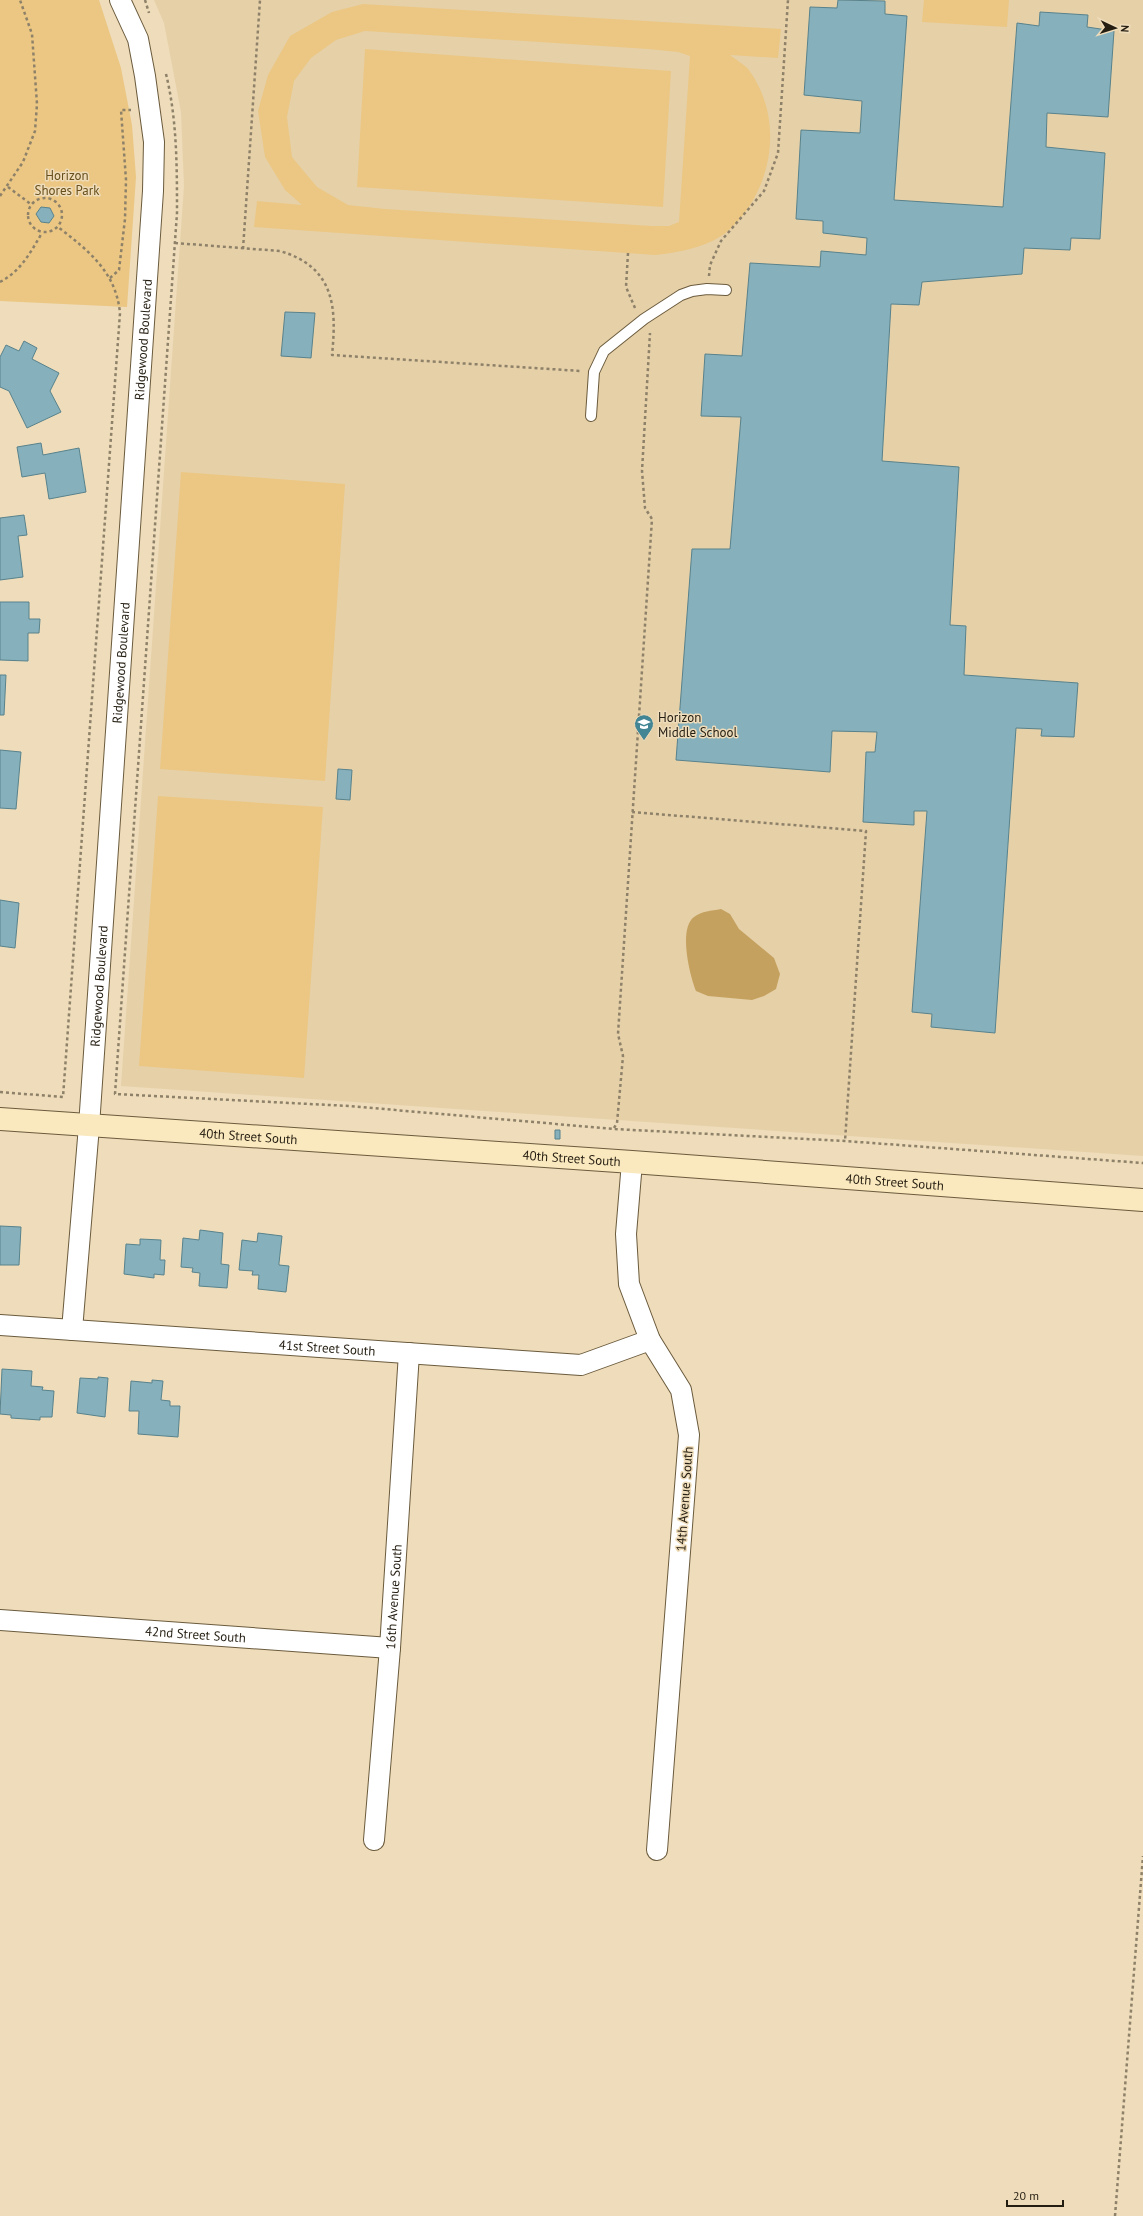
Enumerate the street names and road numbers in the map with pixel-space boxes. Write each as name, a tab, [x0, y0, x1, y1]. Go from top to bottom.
street label: Ridgewood Boulevard	[131, 278, 156, 401]
street label: Ridgewood Boulevard	[109, 602, 134, 724]
street label: Ridgewood Boulevard	[86, 925, 112, 1047]
street label: 40th Street South	[199, 1125, 298, 1148]
street label: 40th Street South	[522, 1147, 621, 1170]
street label: 40th Street South	[845, 1170, 944, 1194]
street label: 41st Street South	[278, 1336, 376, 1360]
street label: 14th Avenue South	[672, 1446, 697, 1552]
street label: 16th Avenue South	[382, 1544, 406, 1650]
street label: 42nd Street South	[144, 1622, 246, 1647]

